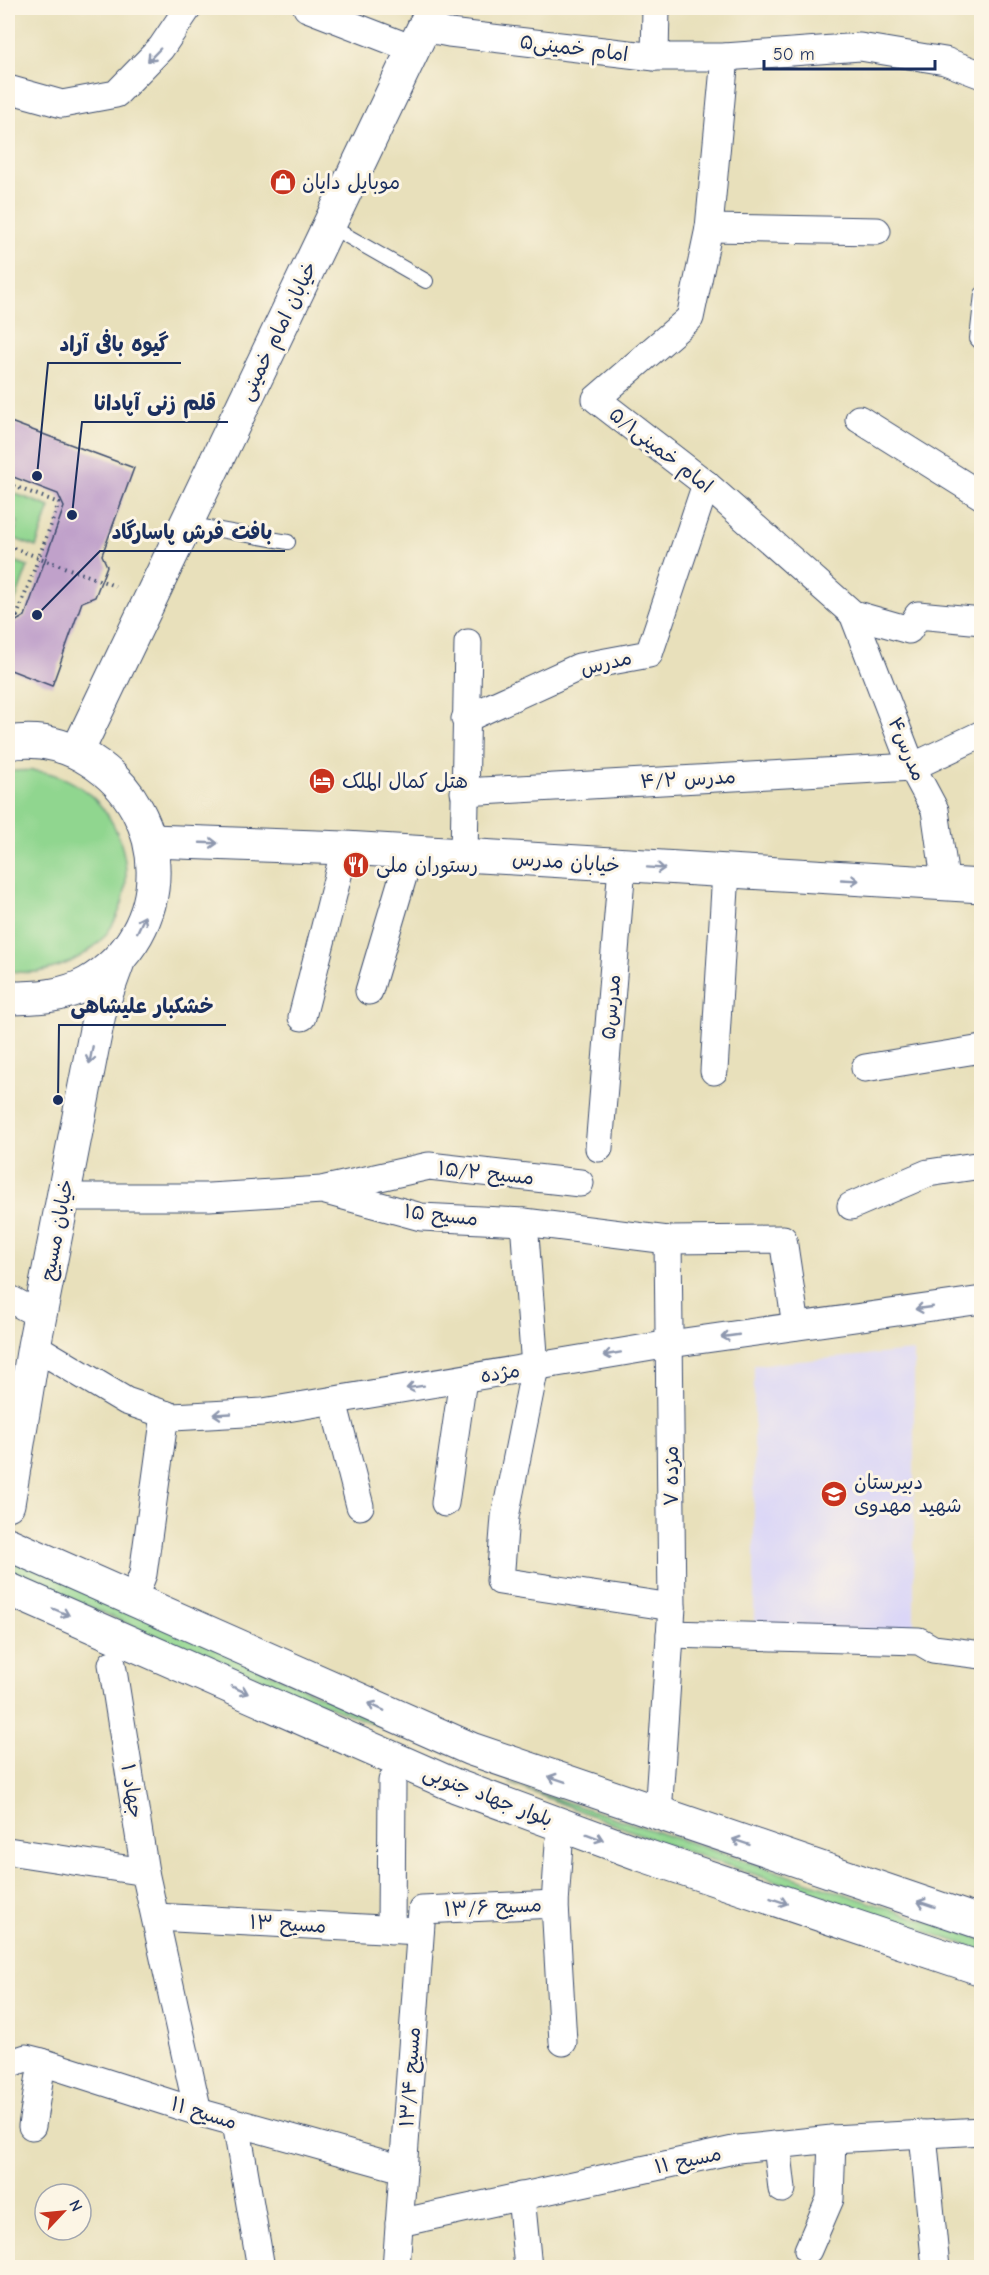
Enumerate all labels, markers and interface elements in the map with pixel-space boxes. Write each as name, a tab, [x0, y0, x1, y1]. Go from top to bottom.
street label: امام خمینی۵	[518, 30, 630, 69]
scale bar	[764, 33, 935, 71]
text: 50 m	[773, 44, 815, 65]
one-way arrow	[147, 48, 161, 63]
shop icon: موبایل دایان	[268, 167, 298, 197]
place label: موبایل دایان	[302, 171, 400, 194]
street label: خیابان امام خمینی	[234, 258, 324, 405]
callout: گیوه بافی آراد	[48, 324, 181, 363]
text: گیوه بافی آراد	[59, 329, 169, 357]
callout: قلم زنی آپادانا	[82, 383, 228, 422]
text: قلم زنی آپادانا	[94, 391, 216, 419]
street label: امام خمینی۵/۱	[603, 402, 717, 500]
callout: بافت فرش پاسارگاد	[100, 512, 285, 551]
text: بافت فرش پاسارگاد	[112, 519, 272, 545]
street label: مدرس	[578, 646, 634, 680]
street label: مدرس۴	[883, 714, 931, 784]
street label: مدرس ۴/۲	[640, 765, 736, 793]
hotel icon: هتل کمال الملک	[307, 766, 337, 796]
place label: هتل کمال الملک	[342, 770, 468, 793]
one-way arrow	[199, 838, 219, 849]
street label: خیابان مدرس	[511, 847, 621, 877]
restaurant icon: رستوران ملی	[341, 850, 371, 880]
place label: رستوران ملی	[376, 854, 478, 879]
one-way arrow	[645, 863, 665, 874]
one-way arrow	[840, 875, 860, 886]
one-way arrow	[136, 915, 147, 933]
street label: مدرس۵	[597, 973, 625, 1041]
callout: خشکبار علیشاهی	[59, 986, 226, 1025]
text: خشکبار علیشاهی	[71, 994, 213, 1019]
one-way arrow	[85, 1045, 96, 1065]
street label: مسیح ۱۵/۲	[437, 1157, 535, 1191]
street label: خیابان مسیح	[36, 1177, 80, 1283]
street label: مسیح ۱۵	[403, 1200, 479, 1232]
one-way arrow	[914, 1303, 934, 1314]
one-way arrow	[721, 1330, 741, 1341]
one-way arrow	[603, 1349, 622, 1360]
street label: مژده	[479, 1359, 521, 1387]
one-way arrow	[406, 1382, 425, 1393]
one-way arrow	[213, 1409, 233, 1420]
street label: مژده ۷	[660, 1446, 683, 1506]
place label: دبیرستان شهید مهدوی	[854, 1471, 962, 1517]
school or university icon: دبیرستان شهید مهدوی	[819, 1479, 849, 1509]
one-way arrow	[52, 1607, 70, 1618]
one-way arrow	[231, 1686, 249, 1697]
one-way arrow	[367, 1700, 385, 1712]
street label: بلوار جهاد جنوبی	[419, 1761, 556, 1833]
street label: جهاد ۱	[116, 1762, 148, 1820]
one-way arrow	[548, 1772, 567, 1783]
one-way arrow	[585, 1832, 604, 1843]
one-way arrow	[732, 1836, 751, 1847]
street label: مسیح ۱۳/۶	[444, 1893, 542, 1923]
one-way arrow	[769, 1896, 788, 1907]
one-way arrow	[917, 1898, 936, 1909]
street label: مسیح ۱۳	[249, 1911, 327, 1939]
street label: مسیح ۱۳/۴	[395, 2026, 427, 2128]
street label: مسیح ۱۱	[168, 2092, 240, 2136]
street label: مسیح ۱۱	[653, 2142, 724, 2180]
north arrow	[33, 2182, 93, 2242]
text: N	[65, 2197, 86, 2214]

